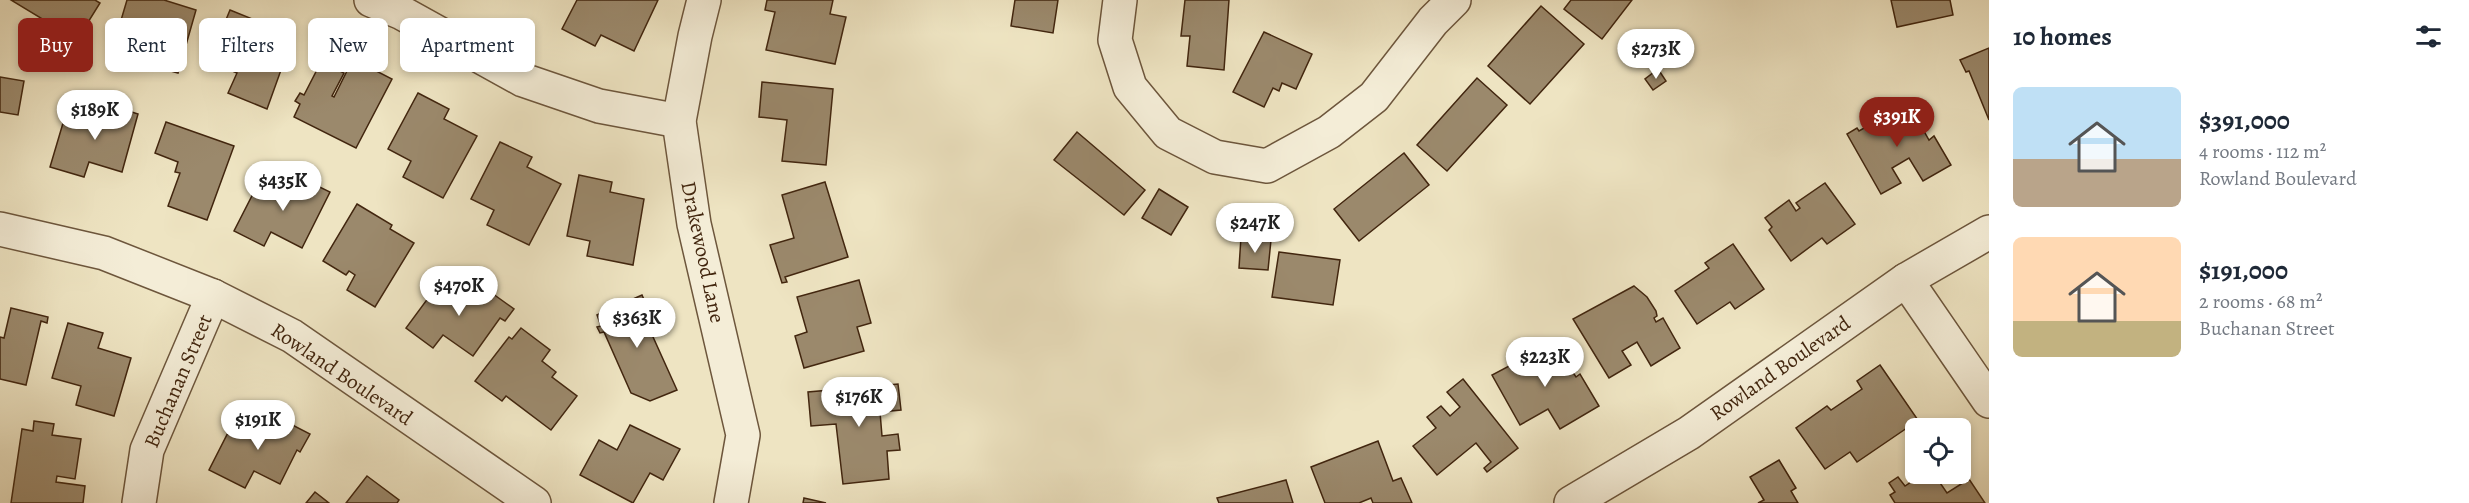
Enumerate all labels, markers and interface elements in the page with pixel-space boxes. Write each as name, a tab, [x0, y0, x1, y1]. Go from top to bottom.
chip: Buy	[18, 18, 93, 72]
chip: Rent	[105, 18, 187, 72]
chip: Filters	[199, 18, 296, 72]
chip: New	[308, 18, 388, 72]
chip: Apartment	[400, 18, 535, 72]
text: 10 homes	[2013, 19, 2112, 54]
icon: filters	[2412, 20, 2445, 53]
pin: $273K	[1614, 29, 1698, 80]
text: $273K	[1631, 35, 1681, 62]
pin: $189K	[53, 90, 137, 141]
text: $189K	[71, 96, 119, 123]
pin: $391K	[1855, 97, 1939, 148]
text: $391K	[1873, 103, 1921, 130]
text: $391,000	[2199, 103, 2290, 138]
icon: home	[2061, 111, 2133, 183]
text: 4 rooms · 112 m²	[2199, 138, 2326, 165]
pin: $435K	[241, 161, 325, 212]
text: Rowland Boulevard	[2199, 165, 2357, 192]
text: $435K	[259, 167, 308, 194]
street label: Drakewood Lane	[674, 179, 732, 325]
pin: $247K	[1213, 203, 1297, 254]
text: $247K	[1230, 209, 1280, 236]
text: $191,000	[2199, 253, 2288, 288]
icon: home	[2061, 261, 2133, 333]
pin: $470K	[417, 266, 501, 317]
text: $470K	[434, 272, 484, 299]
text: 2 rooms · 68 m²	[2199, 288, 2323, 315]
pin: $363K	[595, 298, 679, 349]
text: $363K	[613, 304, 662, 331]
street label: Rowland Boulevard	[1704, 309, 1856, 427]
street label: Buchanan Street	[137, 310, 219, 452]
text: Buchanan Street	[2199, 315, 2335, 342]
street label: Rowland Boulevard	[266, 316, 419, 432]
pin: $223K	[1503, 337, 1587, 388]
text: $223K	[1520, 343, 1570, 370]
pin: $176K	[817, 377, 901, 428]
text: $176K	[835, 383, 883, 410]
pin: $191K	[216, 400, 300, 451]
text: $191K	[235, 406, 281, 433]
map controls	[1905, 418, 1971, 484]
button: locate	[1905, 418, 1971, 484]

